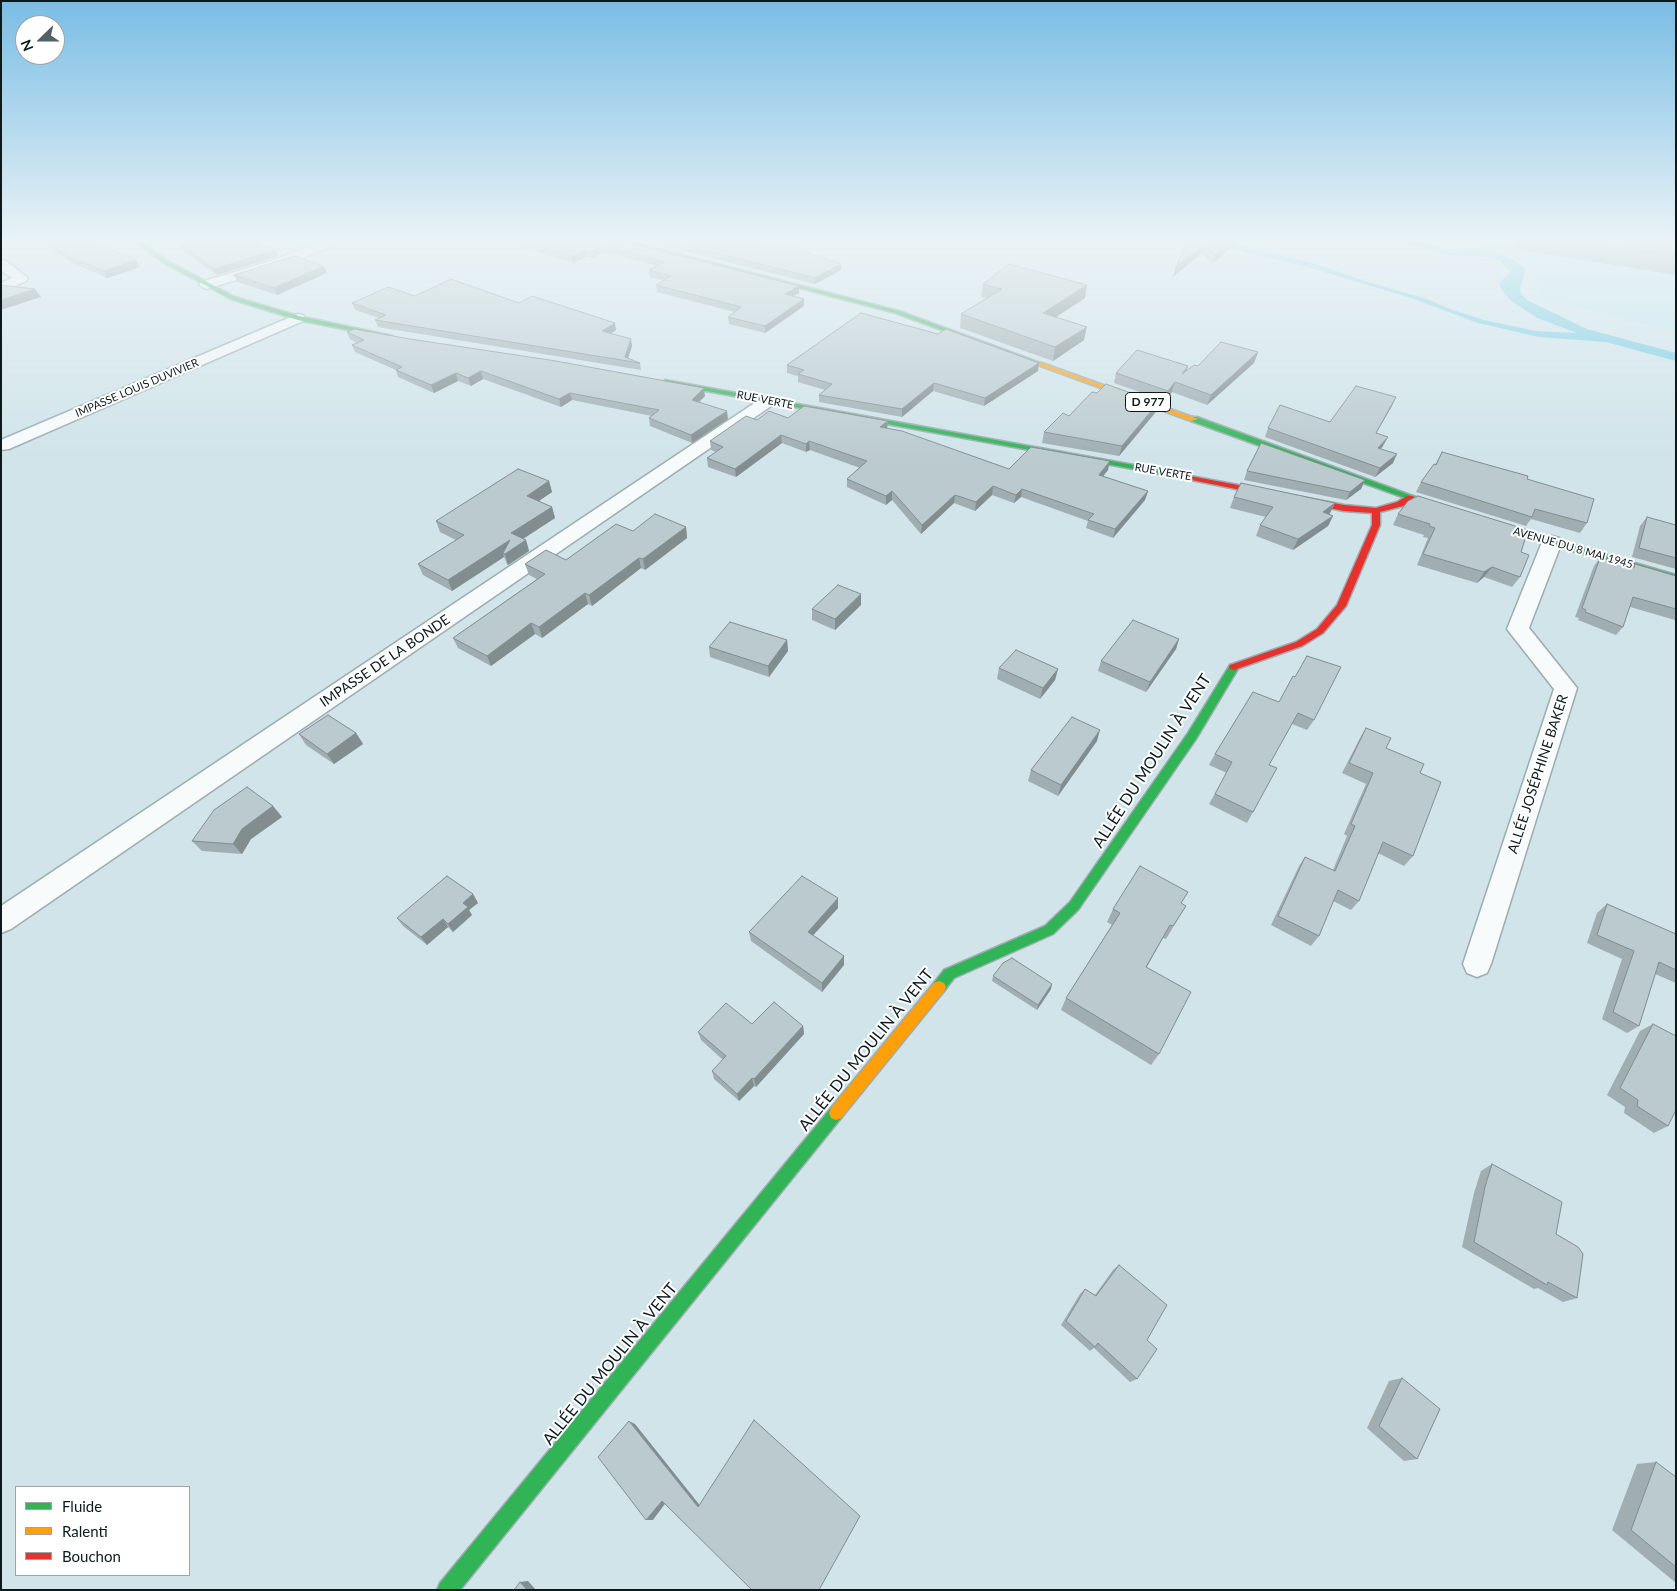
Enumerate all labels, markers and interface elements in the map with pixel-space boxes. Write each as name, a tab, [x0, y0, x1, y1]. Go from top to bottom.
north arrow	[15, 15, 65, 65]
text: N	[17, 37, 36, 54]
street label: IMPASSE LOUIS DUVIVIER	[73, 356, 201, 420]
street label: RUE VERTE	[736, 388, 794, 412]
road number: D 977	[1126, 392, 1170, 412]
street label: RUE VERTE	[1134, 461, 1192, 483]
street label: AVENUE DU 8 MAI 1945	[1512, 525, 1634, 571]
street label: IMPASSE DE LA BONDE	[317, 611, 453, 711]
street label: ALLÉE DU MOULIN À VENT	[1089, 671, 1215, 851]
street label: ALLÉE JOSÉPHINE BAKER	[1504, 692, 1572, 856]
street label: ALLÉE DU MOULIN À VENT	[795, 965, 937, 1135]
street label: ALLÉE DU MOULIN À VENT	[539, 1279, 681, 1449]
legend	[15, 1486, 190, 1576]
text: Fluide	[62, 1497, 102, 1515]
text: Ralenti	[62, 1522, 108, 1540]
text: Bouchon	[62, 1547, 121, 1565]

